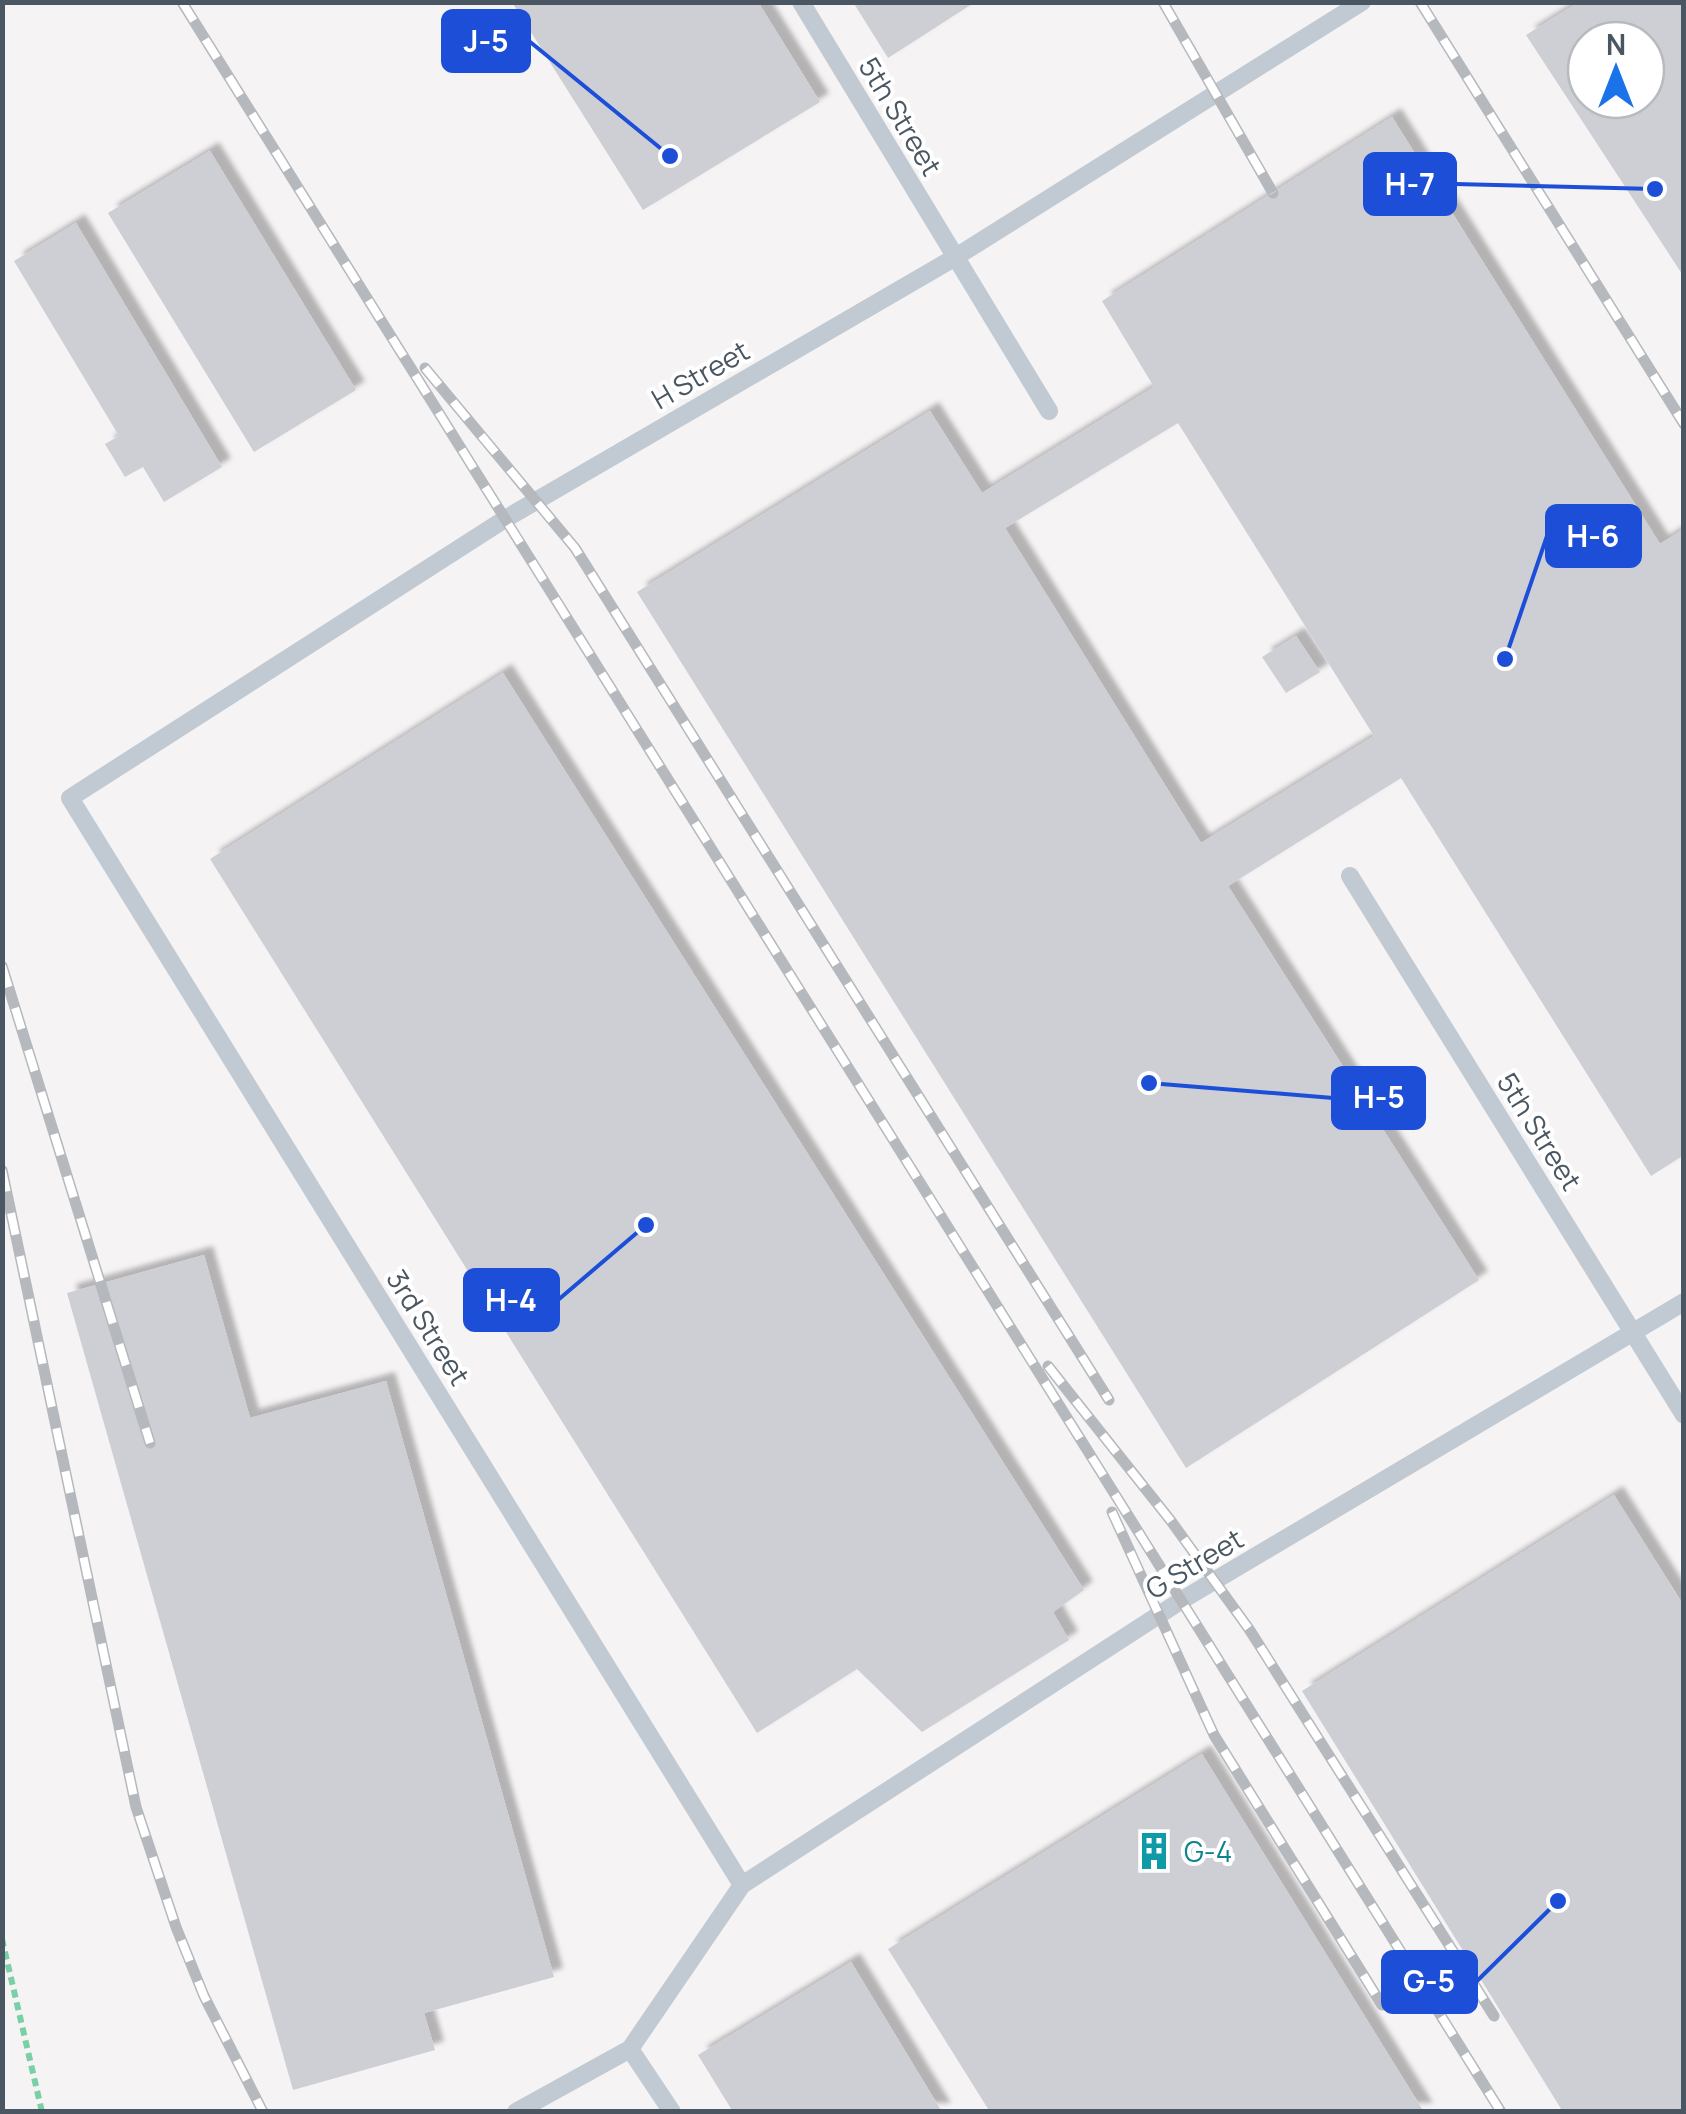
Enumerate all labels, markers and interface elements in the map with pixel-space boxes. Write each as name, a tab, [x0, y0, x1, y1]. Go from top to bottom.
callout: J-5	[443, 11, 529, 71]
text: J-5	[463, 20, 509, 61]
north arrow	[1566, 20, 1666, 120]
text: N	[1606, 25, 1626, 63]
street label: 5th Street	[851, 50, 951, 182]
callout: H-7	[1365, 154, 1455, 214]
text: H-7	[1385, 163, 1435, 204]
street label: H Street	[644, 331, 756, 417]
callout: H-6	[1547, 506, 1640, 566]
text: H-6	[1567, 515, 1619, 556]
street label: 5th Street	[1489, 1065, 1591, 1197]
callout: H-5	[1333, 1068, 1424, 1128]
text: H-5	[1353, 1076, 1405, 1117]
street label: 3rd Street	[379, 1262, 479, 1392]
callout: H-4	[465, 1270, 558, 1330]
text: H-4	[485, 1279, 537, 1320]
street label: G Street	[1138, 1519, 1250, 1607]
building icon: G-4	[1133, 1830, 1175, 1872]
place label: G-4	[1184, 1832, 1232, 1870]
callout: G-5	[1383, 1952, 1476, 2012]
text: G-5	[1403, 1960, 1455, 2001]

